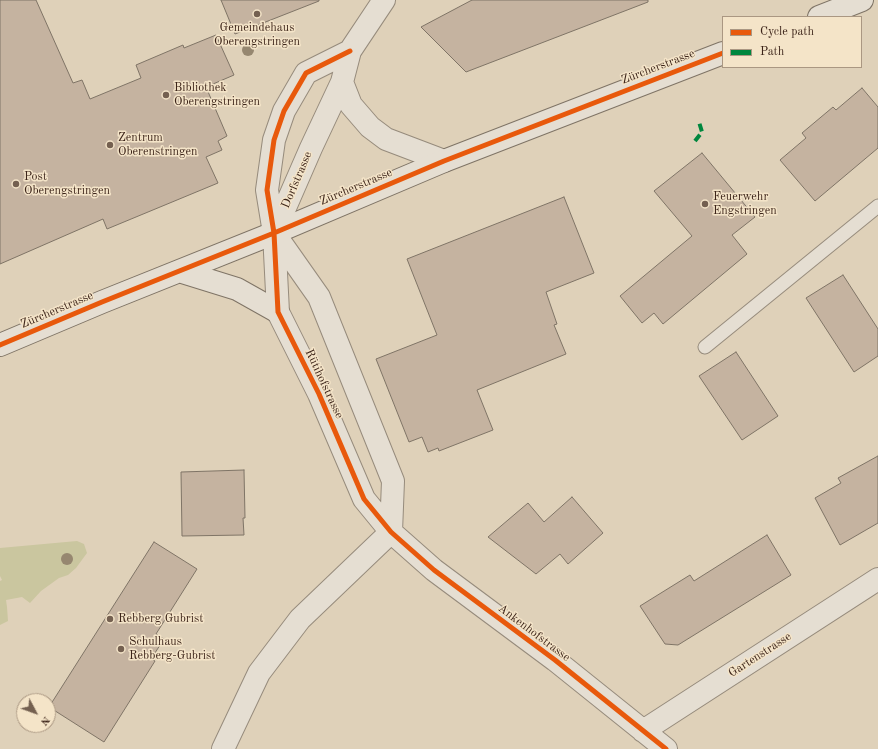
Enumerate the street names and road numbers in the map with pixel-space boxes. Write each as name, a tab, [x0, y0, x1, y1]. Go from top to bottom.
street label: Zürcherstrasse	[619, 46, 697, 88]
street label: Dorfstrasse	[279, 149, 315, 211]
street label: Zürcherstrasse	[317, 165, 395, 209]
street label: Zürcherstrasse	[18, 288, 96, 332]
street label: Rütihofstrasse	[302, 347, 346, 421]
street label: Ankenhofstrasse	[495, 601, 573, 665]
street label: Gartenstrasse	[726, 629, 794, 681]

